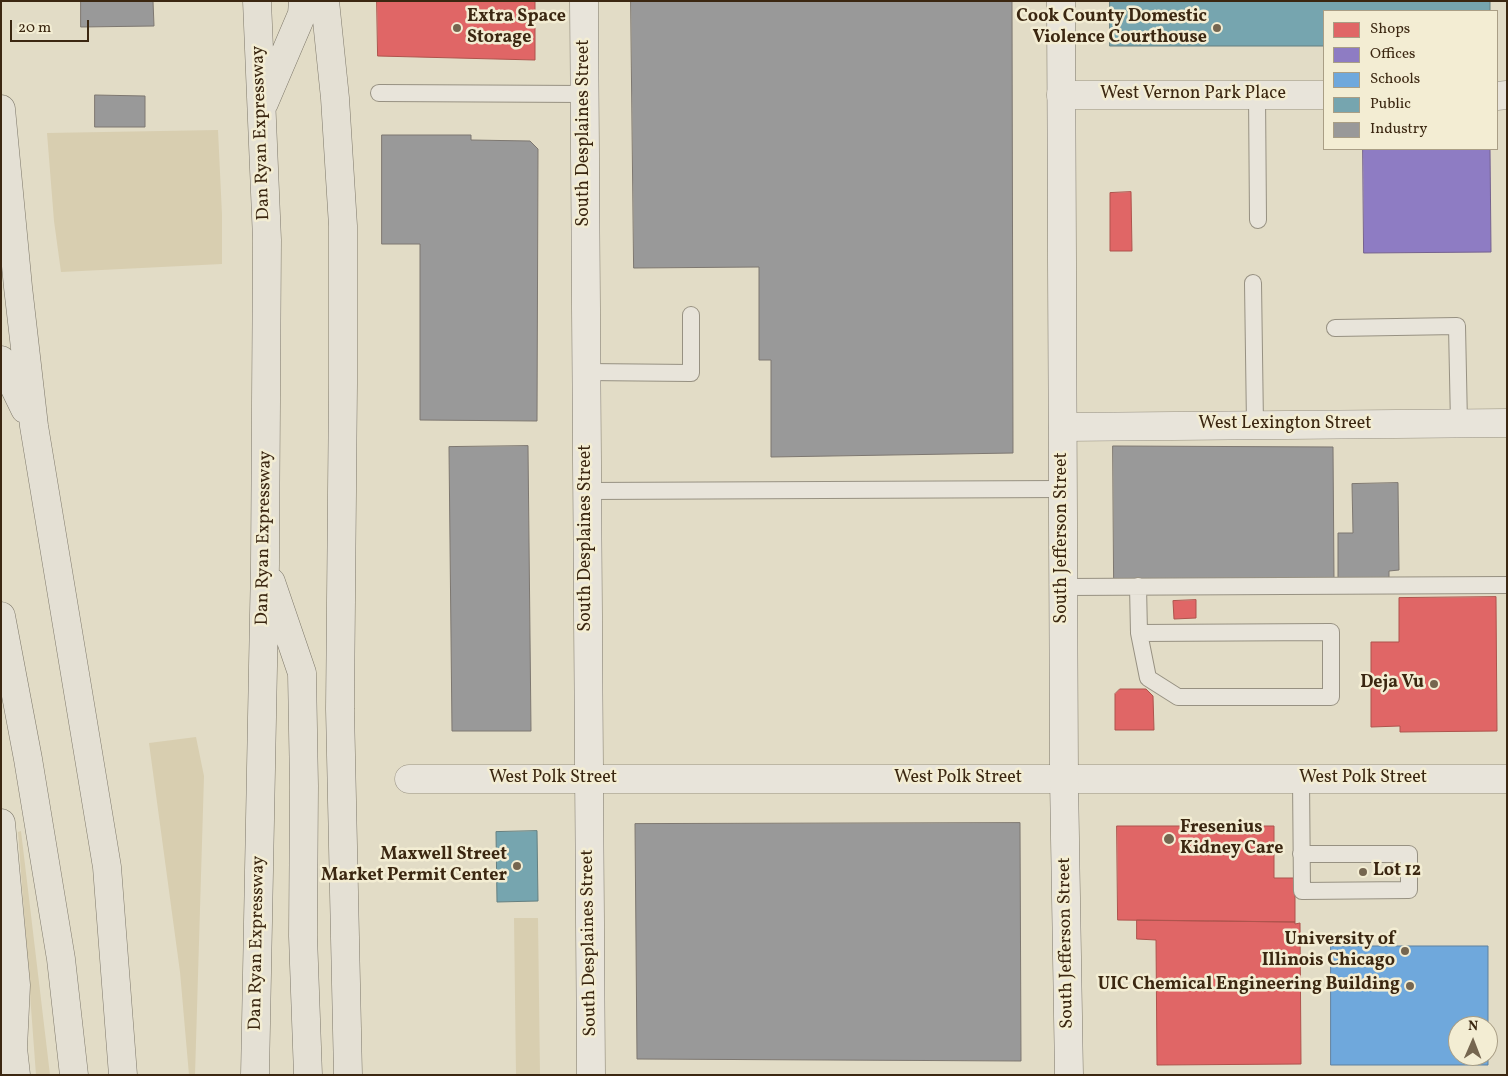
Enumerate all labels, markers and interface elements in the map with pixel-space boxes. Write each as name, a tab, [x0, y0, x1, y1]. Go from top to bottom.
place label: Extra Space Storage	[467, 7, 566, 50]
place label: Cook County Domestic Violence Courthouse	[1016, 7, 1207, 50]
scale bar	[12, 10, 91, 42]
legend	[1323, 10, 1498, 150]
text: 20 m	[18, 18, 51, 39]
text: Shops	[1370, 19, 1410, 40]
marker: Extra Space Storage	[451, 22, 463, 34]
marker: Cook County Domestic Violence Courthouse	[1211, 22, 1223, 34]
street label: South Desplaines Street	[574, 39, 596, 227]
text: Offices	[1370, 44, 1415, 65]
street label: Dan Ryan Expressway	[248, 45, 276, 221]
text: Schools	[1370, 69, 1420, 90]
street label: West Vernon Park Place	[1100, 84, 1286, 106]
text: Public	[1370, 94, 1411, 115]
text: Industry	[1370, 119, 1427, 140]
street label: West Lexington Street	[1198, 414, 1372, 436]
street label: South Desplaines Street	[576, 444, 598, 632]
street label: Dan Ryan Expressway	[253, 450, 277, 626]
street label: South Jefferson Street	[1052, 452, 1074, 624]
place label: Deja Vu	[1360, 673, 1424, 695]
marker: Deja Vu	[1428, 678, 1440, 690]
street label: West Polk Street	[489, 768, 617, 790]
street label: West Polk Street	[894, 768, 1022, 790]
street label: West Polk Street	[1299, 768, 1427, 790]
place label: Fresenius Kidney Care	[1180, 818, 1283, 861]
marker: Fresenius Kidney Care	[1162, 832, 1176, 846]
place label: Maxwell Street Market Permit Center	[321, 845, 507, 888]
street label: South Desplaines Street	[578, 849, 602, 1037]
street label: Dan Ryan Expressway	[246, 855, 270, 1031]
street label: South Jefferson Street	[1055, 857, 1079, 1029]
marker: Maxwell Street Market Permit Center	[511, 860, 523, 872]
place label: Lot 12	[1373, 861, 1421, 883]
marker: Lot 12	[1357, 866, 1369, 878]
place label: University of Illinois Chicago	[1262, 930, 1395, 972]
marker: University of Illinois Chicago	[1399, 945, 1411, 957]
place label: UIC Chemical Engineering Building	[1098, 975, 1400, 997]
marker: UIC Chemical Engineering Building	[1404, 980, 1416, 992]
north arrow	[1448, 1016, 1498, 1066]
text: N	[1468, 1017, 1478, 1036]

